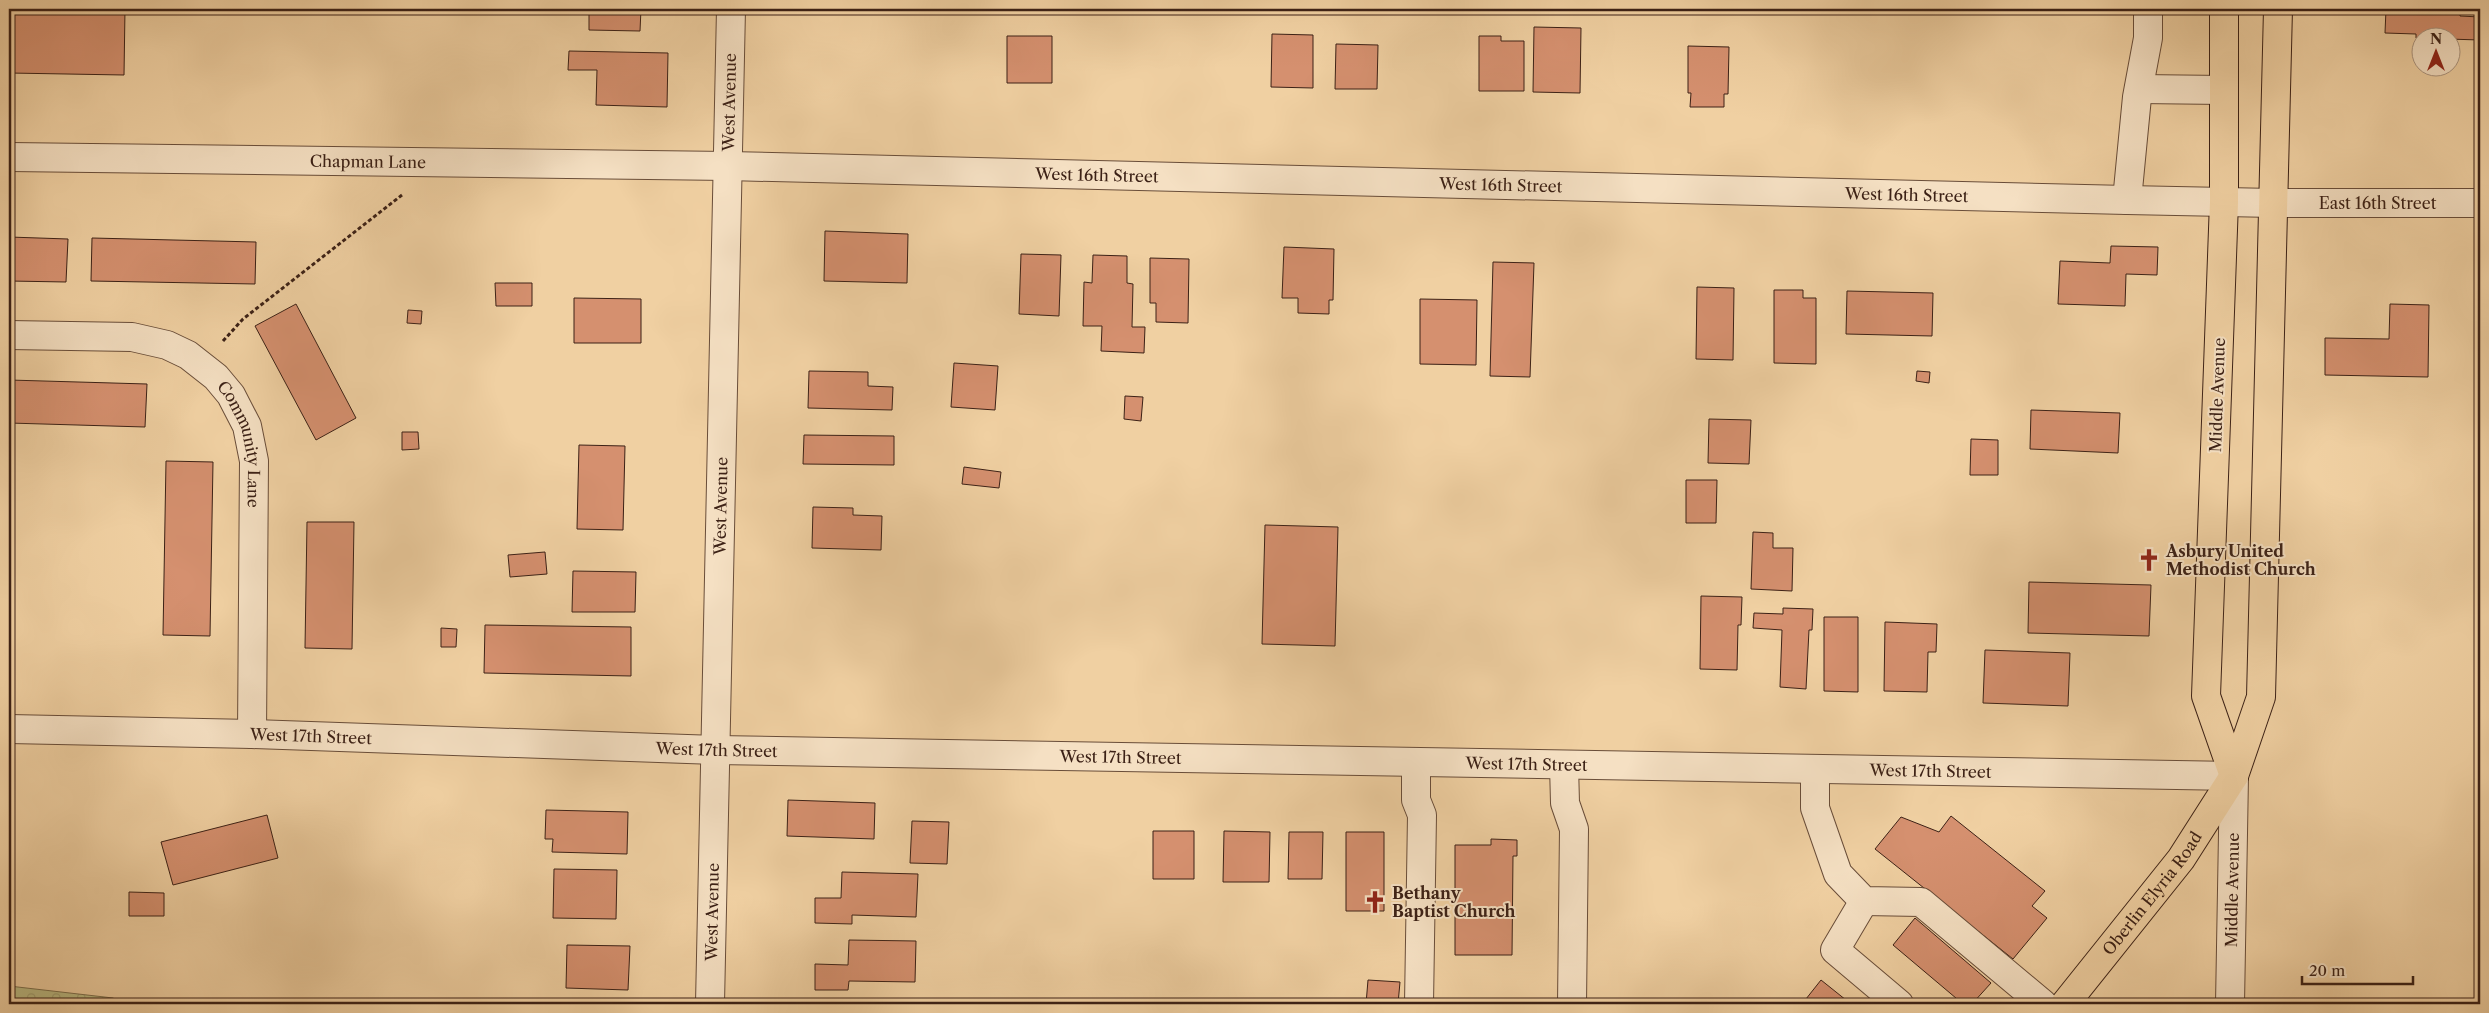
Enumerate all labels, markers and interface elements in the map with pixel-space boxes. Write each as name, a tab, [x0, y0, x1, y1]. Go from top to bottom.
north arrow	[2412, 28, 2462, 78]
text: N	[2430, 30, 2442, 48]
street label: West Avenue	[718, 53, 740, 153]
street label: Chapman Lane	[310, 151, 426, 172]
street label: West 16th Street	[1034, 163, 1159, 186]
street label: West 16th Street	[1438, 173, 1563, 196]
street label: West 16th Street	[1844, 183, 1969, 206]
street label: East 16th Street	[2319, 193, 2437, 213]
street label: Middle Avenue	[2205, 337, 2229, 453]
street label: Community Lane	[213, 377, 264, 508]
street label: West Avenue	[709, 457, 732, 556]
place label: Asbury United Methodist Church	[2165, 541, 2316, 579]
church icon: Asbury United Methodist Church	[2136, 547, 2162, 573]
street label: West 17th Street	[249, 724, 373, 748]
street label: West 17th Street	[654, 738, 778, 761]
street label: West 17th Street	[1059, 746, 1182, 768]
street label: West 17th Street	[1464, 753, 1588, 775]
street label: West 17th Street	[1868, 760, 1992, 782]
street label: Oberlin Elyria Road	[2098, 827, 2206, 959]
street label: Middle Avenue	[2221, 832, 2243, 948]
street label: West Avenue	[701, 863, 723, 962]
place label: Bethany Baptist Church	[1392, 883, 1516, 921]
church icon: Bethany Baptist Church	[1362, 889, 1388, 915]
scale bar	[2302, 953, 2413, 985]
text: 20 m	[2309, 961, 2345, 980]

